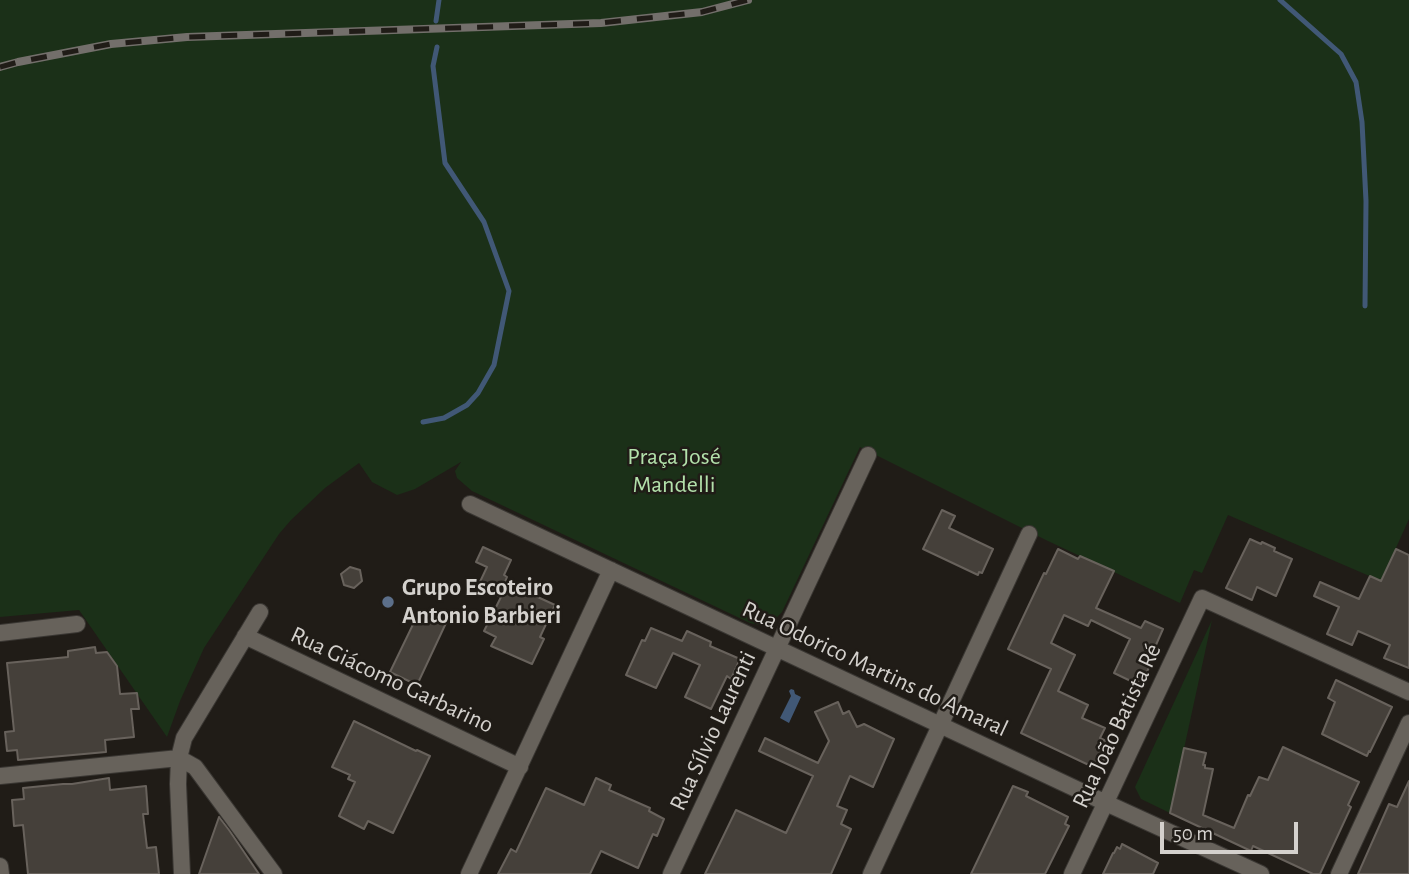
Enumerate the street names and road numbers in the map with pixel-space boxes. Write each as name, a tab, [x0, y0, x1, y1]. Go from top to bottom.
street label: Rua Odorico Martins do Amaral	[737, 595, 1013, 743]
street label: Rua Giácomo Garbarino	[286, 620, 498, 740]
street label: Rua João Batista Ré	[1066, 639, 1168, 813]
street label: Rua Sílvio Laurenti	[663, 647, 763, 815]

